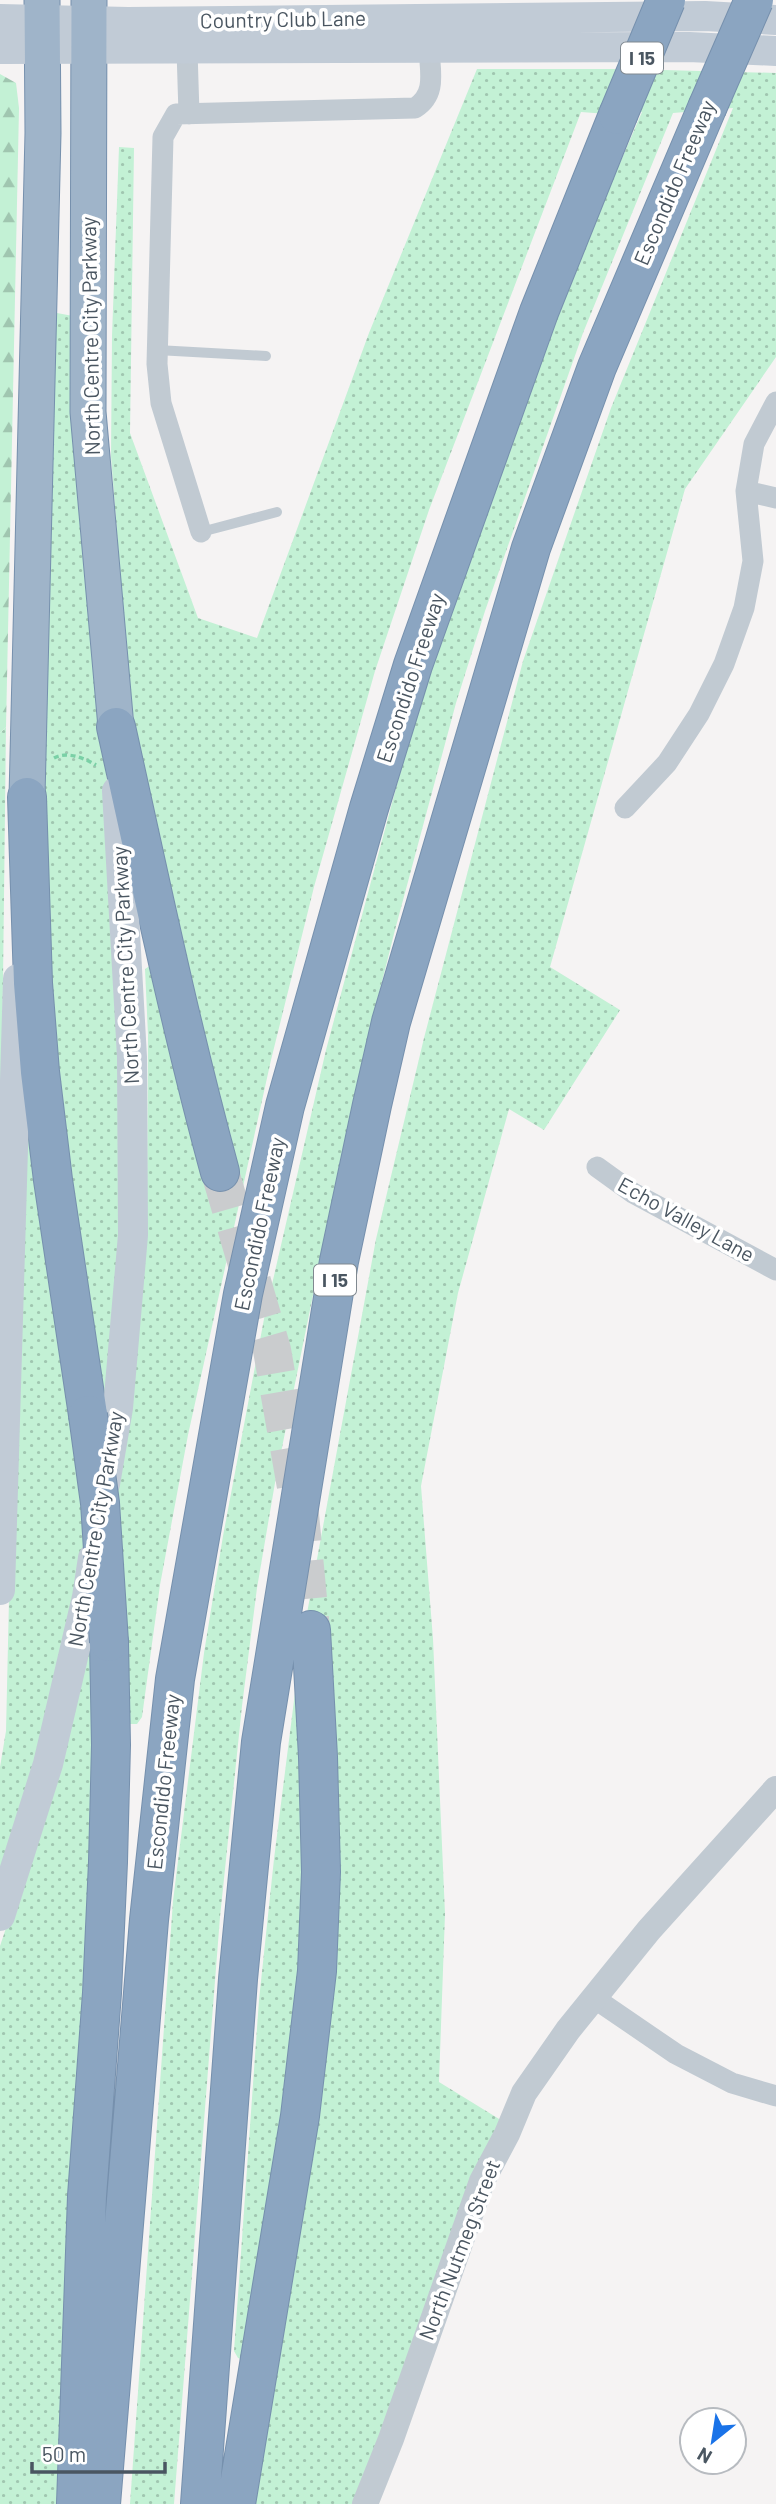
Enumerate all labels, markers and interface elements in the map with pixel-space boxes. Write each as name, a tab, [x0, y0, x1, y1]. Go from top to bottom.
street label: Country Club Lane	[200, 5, 366, 32]
road number: I 15	[621, 43, 663, 74]
street label: Escondido Freeway	[628, 96, 720, 269]
street label: North Centre City Parkway	[75, 216, 104, 456]
street label: Escondido Freeway	[370, 589, 449, 765]
street label: North Centre City Parkway	[106, 845, 143, 1085]
street label: Escondido Freeway	[228, 1134, 289, 1313]
street label: Echo Valley Lane	[614, 1171, 759, 1266]
road number: I 15	[314, 1264, 356, 1296]
street label: North Centre City Parkway	[61, 1409, 128, 1648]
street label: Escondido Freeway	[141, 1692, 184, 1871]
street label: North Nutmeg Street	[413, 2156, 504, 2343]
north arrow	[678, 2406, 748, 2476]
scale bar	[32, 2430, 164, 2474]
text: 50 m	[42, 2441, 86, 2466]
text: N	[693, 2443, 715, 2469]

